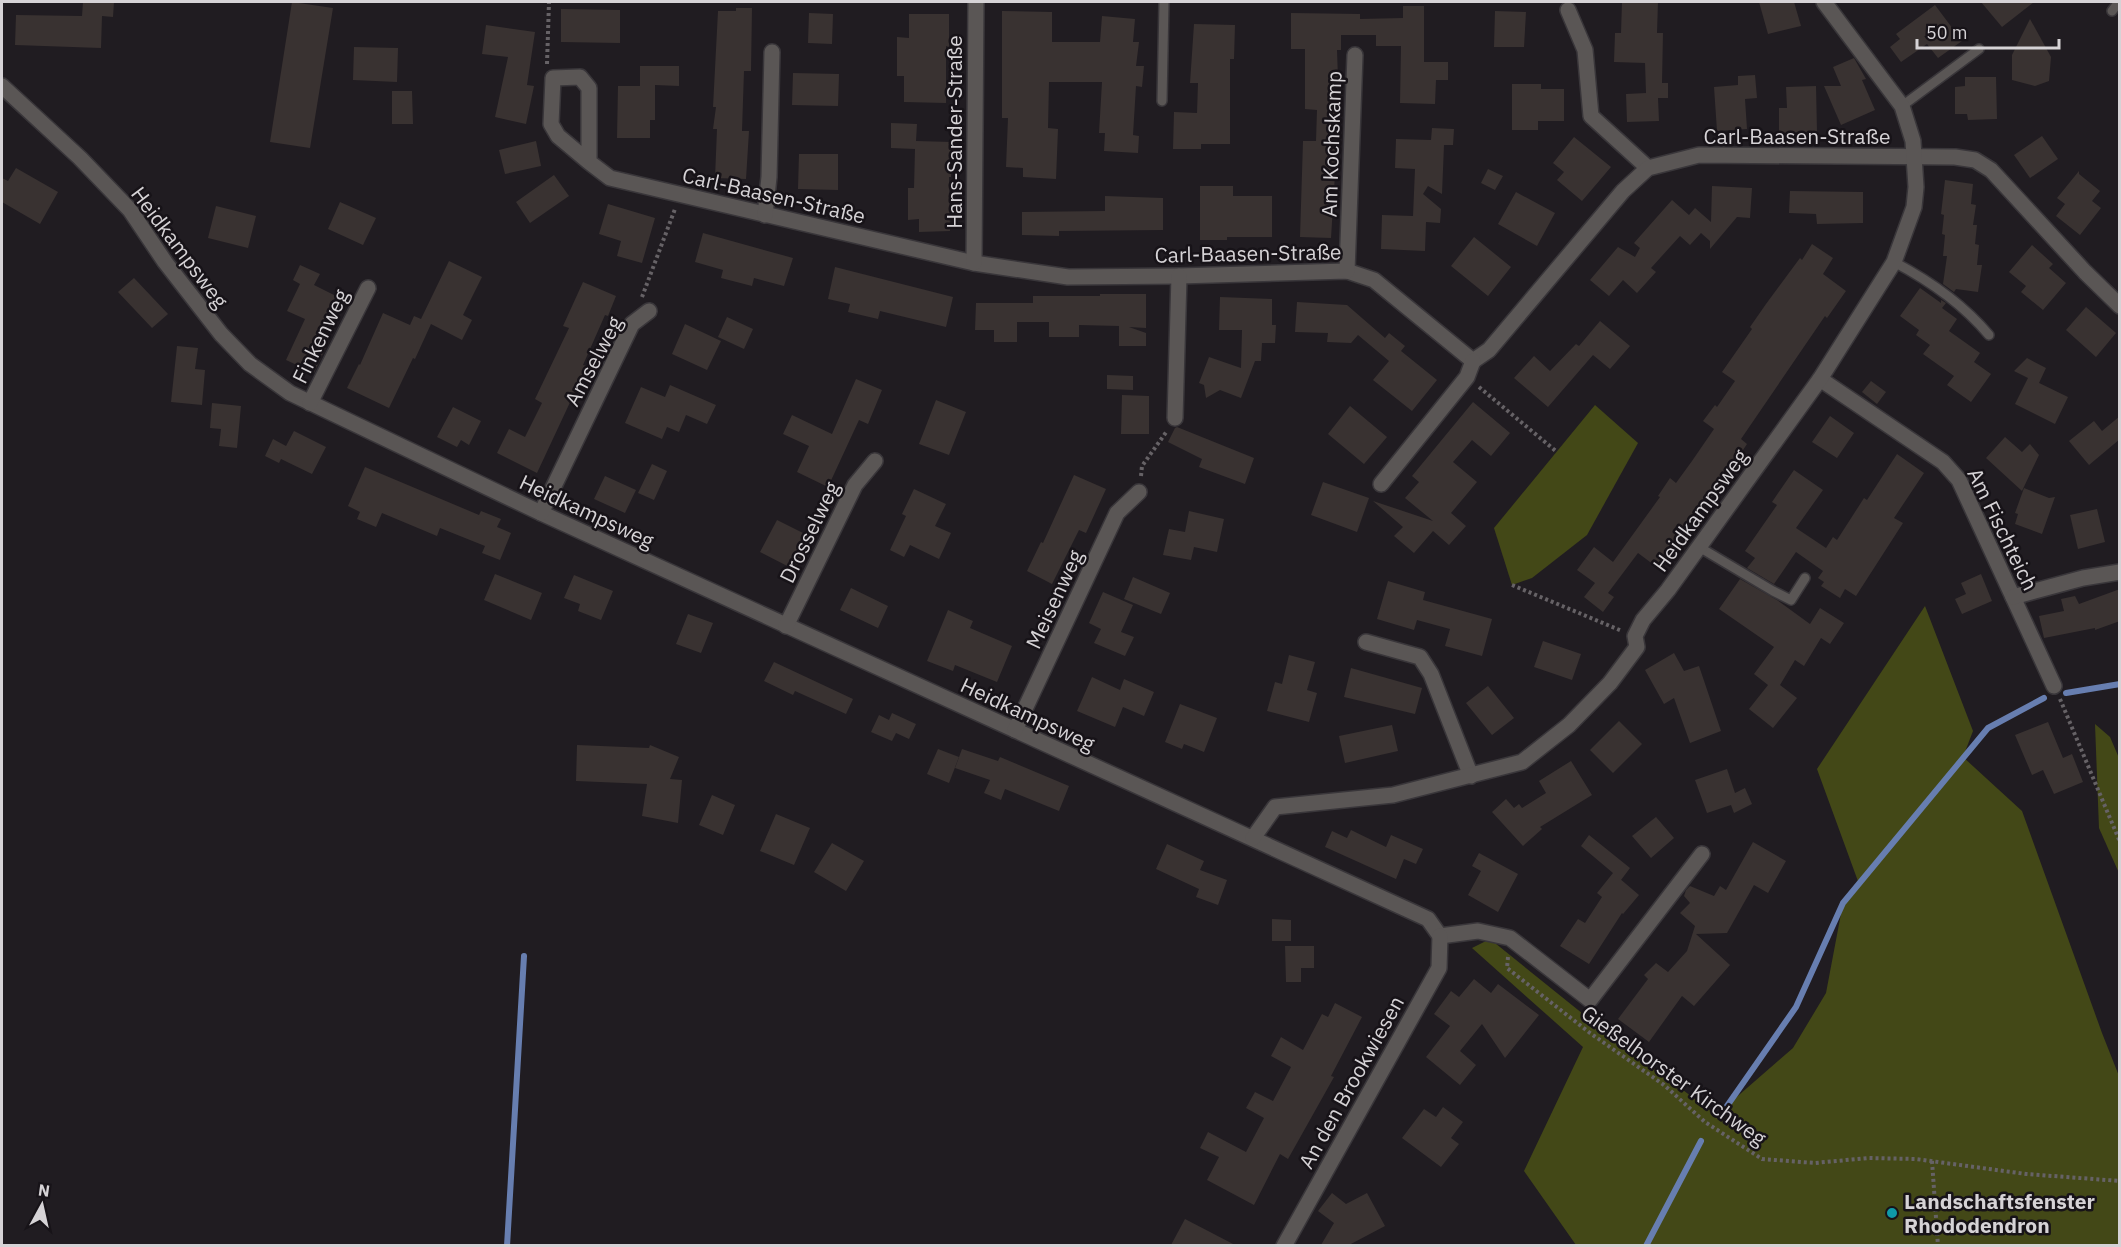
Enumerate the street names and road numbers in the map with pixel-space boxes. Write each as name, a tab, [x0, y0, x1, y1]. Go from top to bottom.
street label: Hans-Sander-Straße	[940, 35, 968, 229]
street label: Am Kochskamp	[1314, 70, 1348, 218]
street label: Carl-Baasen-Straße	[1703, 122, 1891, 150]
street label: Carl-Baasen-Straße	[680, 160, 868, 230]
street label: Heidkampsweg	[125, 181, 235, 313]
street label: Carl-Baasen-Straße	[1154, 237, 1342, 269]
street label: Finkenweg	[285, 284, 355, 388]
street label: Amselweg	[558, 311, 628, 411]
street label: Heidkampsweg	[1646, 443, 1754, 577]
street label: Am Fischteich	[1961, 463, 2045, 595]
street label: Heidkampsweg	[515, 468, 659, 554]
street label: Drosselweg	[772, 477, 846, 587]
street label: Meisenweg	[1019, 545, 1089, 653]
street label: Heidkampsweg	[956, 671, 1100, 757]
street label: An den Brookwiesen	[1292, 991, 1410, 1173]
street label: Gießelhorster Kirchweg	[1576, 998, 1772, 1152]

